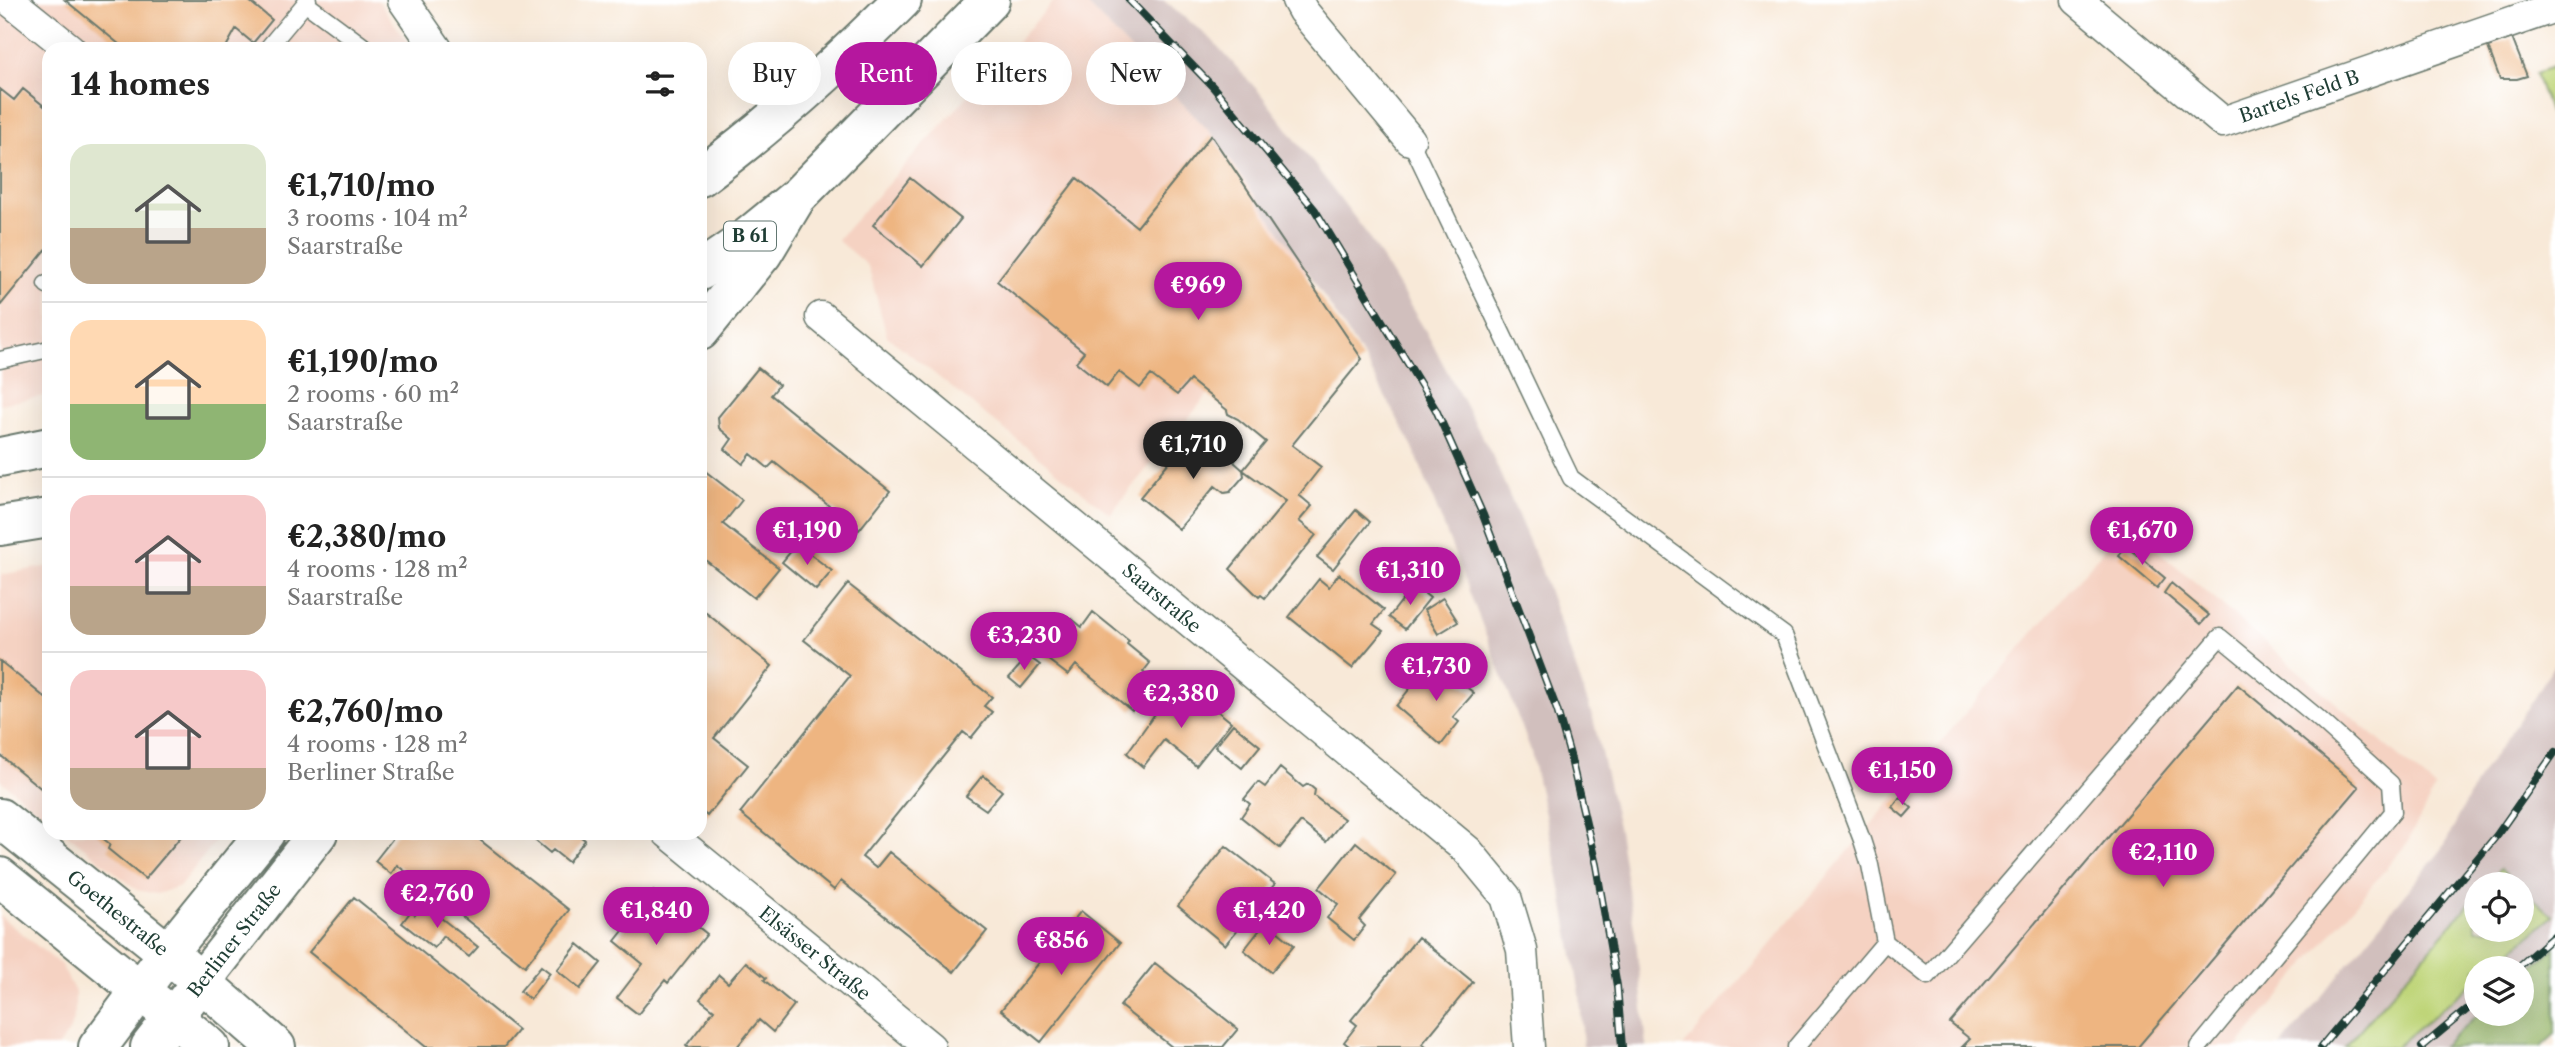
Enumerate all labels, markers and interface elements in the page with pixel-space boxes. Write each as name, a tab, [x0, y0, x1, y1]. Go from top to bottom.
chip: Buy	[728, 42, 821, 105]
chip: Rent	[835, 42, 937, 105]
chip: Filters	[951, 42, 1072, 105]
chip: New	[1086, 42, 1186, 105]
icon: filters	[641, 65, 679, 103]
street label: Bartels Feld B	[2236, 65, 2362, 128]
text: 14 homes	[70, 66, 210, 103]
text: €1,710/mo	[287, 167, 435, 204]
icon: home	[126, 172, 210, 256]
text: 3 rooms · 104 m²	[287, 204, 468, 232]
road number: B 61	[724, 222, 776, 250]
text: Saarstraße	[287, 232, 403, 260]
pin: €969	[1157, 262, 1239, 322]
text: €969	[1170, 271, 1226, 299]
text: €1,190/mo	[287, 343, 438, 380]
icon: home	[126, 348, 210, 432]
text: 2 rooms · 60 m²	[287, 380, 459, 408]
text: Saarstraße	[287, 408, 403, 436]
pin: €1,710	[1136, 421, 1250, 481]
text: €1,710	[1159, 430, 1227, 458]
pin: €1,190	[750, 508, 864, 567]
pin: €1,670	[2085, 508, 2199, 567]
text: €1,190	[772, 516, 842, 544]
text: €1,670	[2106, 516, 2178, 544]
text: €2,380/mo	[287, 518, 446, 555]
icon: home	[126, 523, 210, 607]
pin: €1,310	[1353, 548, 1467, 607]
text: 4 rooms · 128 m²	[287, 555, 468, 583]
text: €1,310	[1375, 556, 1445, 584]
street label: Saarstraße	[1118, 559, 1206, 638]
text: Saarstraße	[287, 583, 403, 611]
pin: €3,230	[967, 612, 1081, 672]
text: €3,230	[986, 621, 1062, 649]
pin: €1,730	[1379, 644, 1493, 703]
text: €1,730	[1401, 652, 1471, 680]
pin: €2,380	[1124, 670, 1238, 730]
text: €2,380	[1143, 679, 1219, 707]
text: €2,760/mo	[287, 693, 443, 730]
icon: home	[126, 698, 210, 782]
text: 4 rooms · 128 m²	[287, 730, 468, 758]
pin: €1,150	[1845, 748, 1959, 807]
text: €1,150	[1868, 756, 1937, 784]
text: Berliner Straße	[287, 758, 455, 786]
pin: €2,110	[2106, 830, 2220, 889]
text: €2,110	[2128, 838, 2198, 866]
street label: Goethestraße	[62, 866, 173, 961]
pin: €2,760	[380, 870, 494, 930]
map controls	[2464, 872, 2534, 1026]
button: locate	[2464, 872, 2534, 942]
street label: Berliner Straße	[183, 879, 286, 1002]
text: €2,760	[400, 879, 474, 907]
pin: €1,840	[599, 888, 713, 947]
pin: €1,420	[1212, 888, 1326, 947]
text: €1,840	[619, 896, 693, 924]
text: €1,420	[1232, 896, 1306, 924]
street label: Elsässer Straße	[754, 901, 875, 1005]
pin: €856	[1020, 918, 1102, 977]
text: €856	[1033, 926, 1089, 954]
button: layers	[2464, 956, 2534, 1026]

